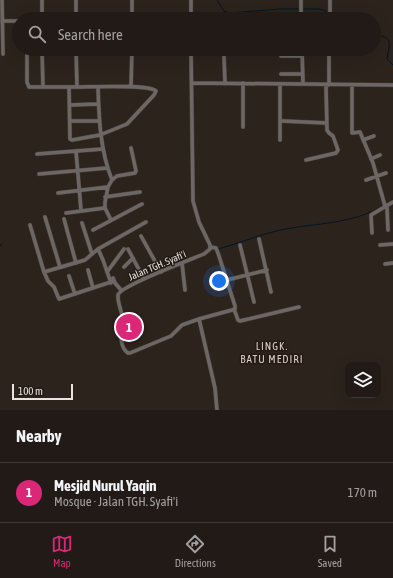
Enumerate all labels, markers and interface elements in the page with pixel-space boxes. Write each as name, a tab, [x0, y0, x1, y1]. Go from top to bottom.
search box	[12, 12, 381, 56]
icon: search	[26, 23, 48, 45]
text: Search here	[58, 26, 123, 43]
street label: Jalan TGH. Syafi'i	[127, 248, 188, 283]
your location	[209, 271, 229, 291]
pin: 1	[116, 312, 142, 342]
district label: LINGK. BATU MEDIRI	[240, 340, 304, 365]
map controls	[345, 362, 381, 398]
button: layers	[345, 362, 381, 398]
scale bar	[12, 382, 73, 401]
text: 100 m	[18, 385, 43, 397]
text: Nearby	[16, 426, 62, 446]
text: Mesjid Nurul Yaqin	[54, 477, 157, 494]
text: 1	[26, 485, 32, 500]
text: 170 m	[348, 485, 377, 500]
text: Mosque · Jalan TGH. Syafi'i	[54, 494, 178, 509]
tab: Map	[51, 533, 73, 569]
tab: Directions	[175, 533, 216, 569]
tab: Saved	[318, 533, 342, 569]

